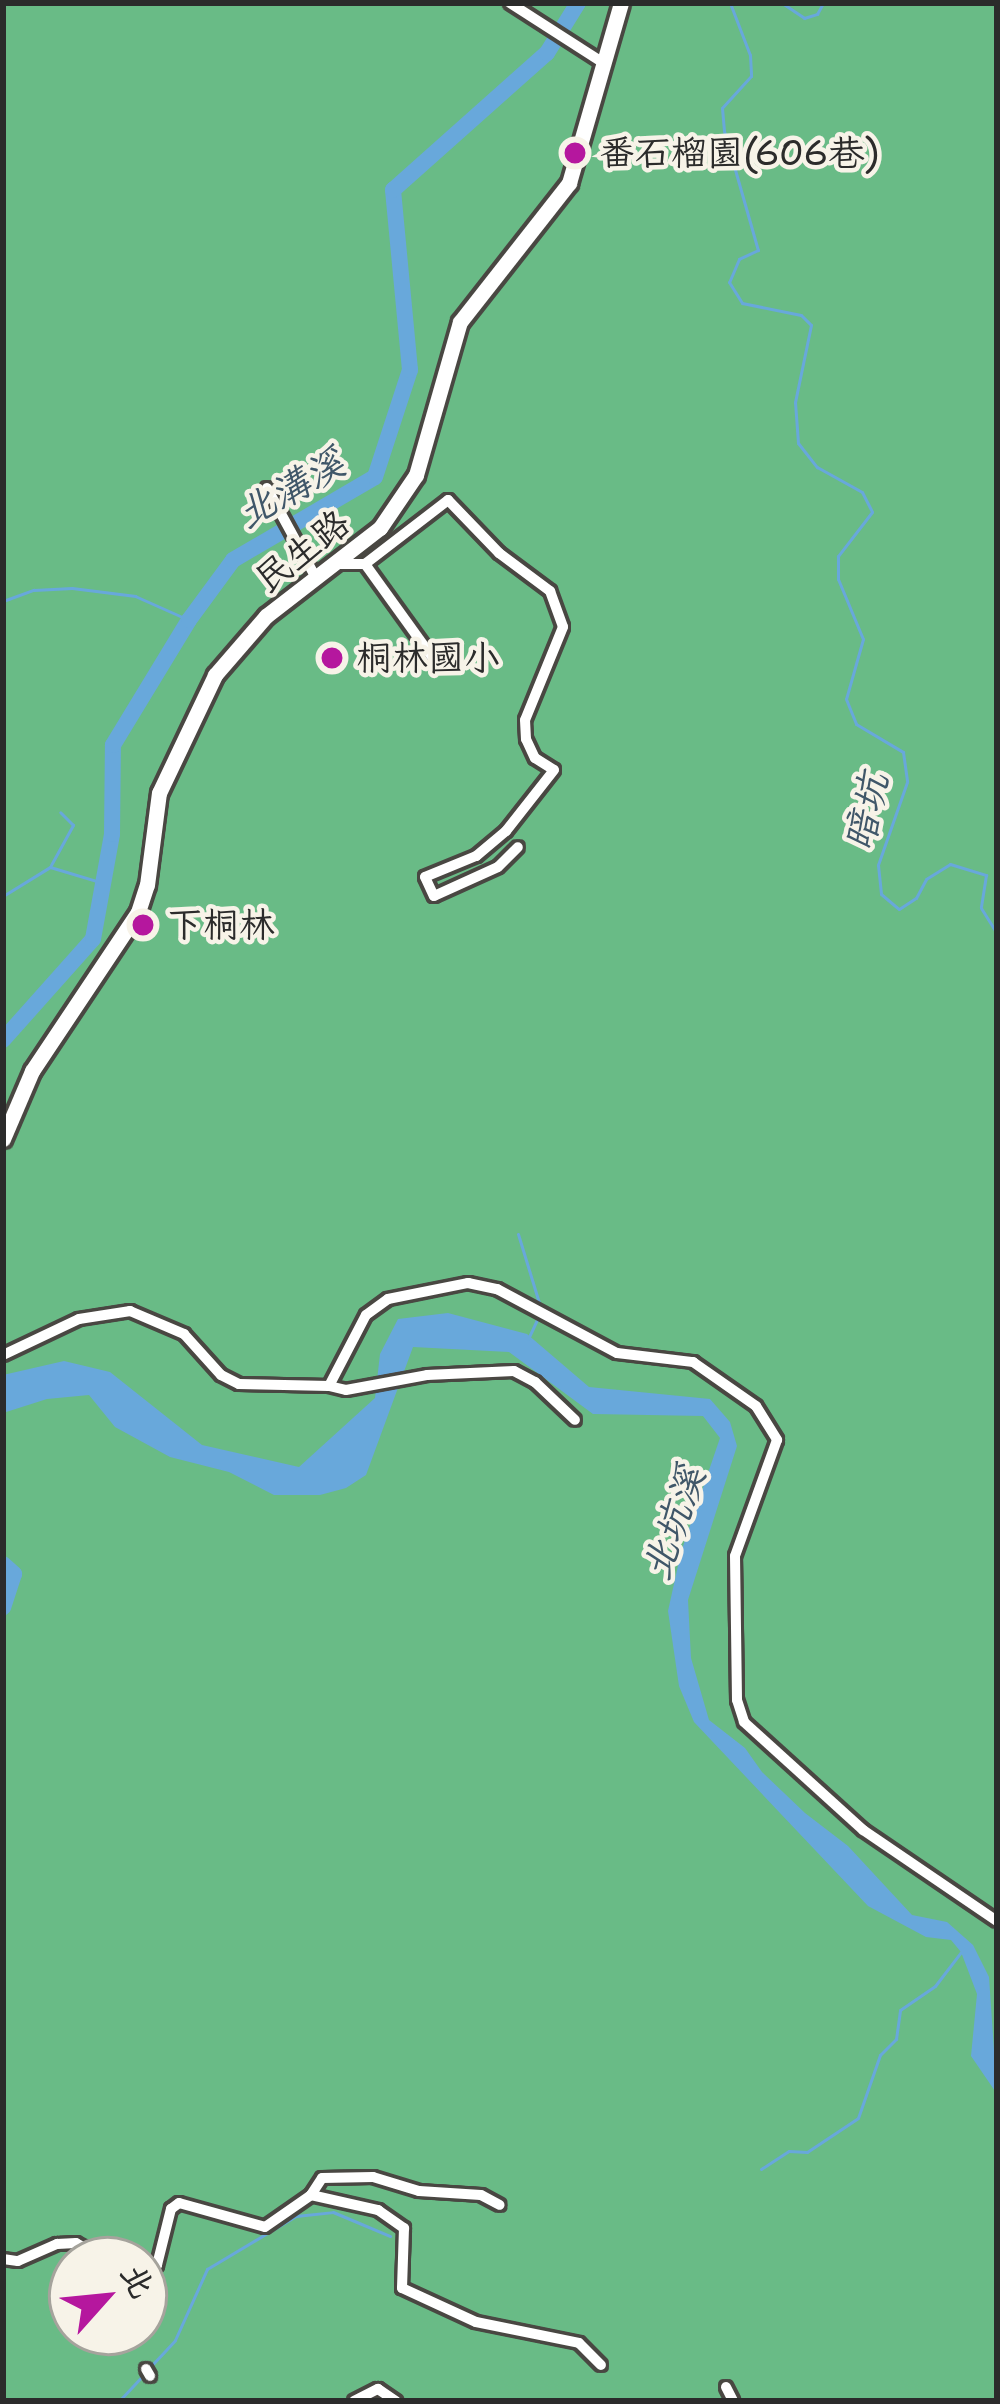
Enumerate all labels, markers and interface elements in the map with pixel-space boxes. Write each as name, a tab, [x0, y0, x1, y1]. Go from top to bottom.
place label: 番石榴園(606巷)	[599, 131, 879, 175]
marker: 番石榴園(606巷)	[562, 140, 588, 166]
water label: 北溝溪	[228, 438, 352, 538]
street label: 民生路	[246, 501, 358, 601]
place label: 桐林國小	[356, 636, 500, 680]
marker: 桐林國小	[319, 645, 345, 671]
water label: 暗坑	[834, 769, 898, 855]
place label: 下桐林	[167, 903, 275, 947]
marker: 下桐林	[130, 912, 156, 938]
water label: 北坑溪	[632, 1460, 714, 1586]
north arrow	[48, 2236, 168, 2356]
text: 北	[110, 2256, 165, 2306]

